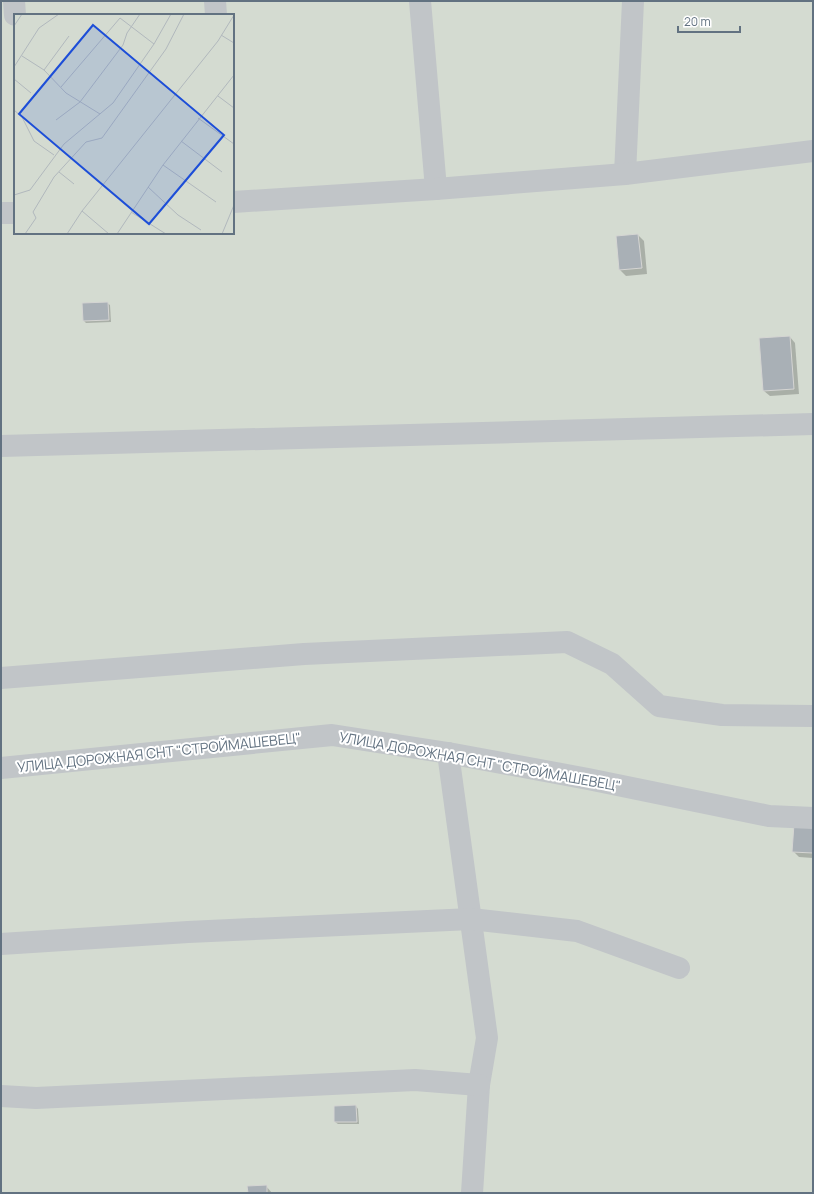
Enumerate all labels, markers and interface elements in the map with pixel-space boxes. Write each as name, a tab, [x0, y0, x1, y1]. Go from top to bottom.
scale bar	[678, 8, 740, 34]
text: 20 m	[684, 13, 711, 30]
inset map	[14, 14, 234, 234]
street label: УЛИЦА ДОРОЖНАЯ СНТ "СТРОЙМАШЕВЕЦ"	[338, 727, 622, 795]
street label: УЛИЦА ДОРОЖНАЯ СНТ "СТРОЙМАШЕВЕЦ"	[16, 728, 302, 776]

